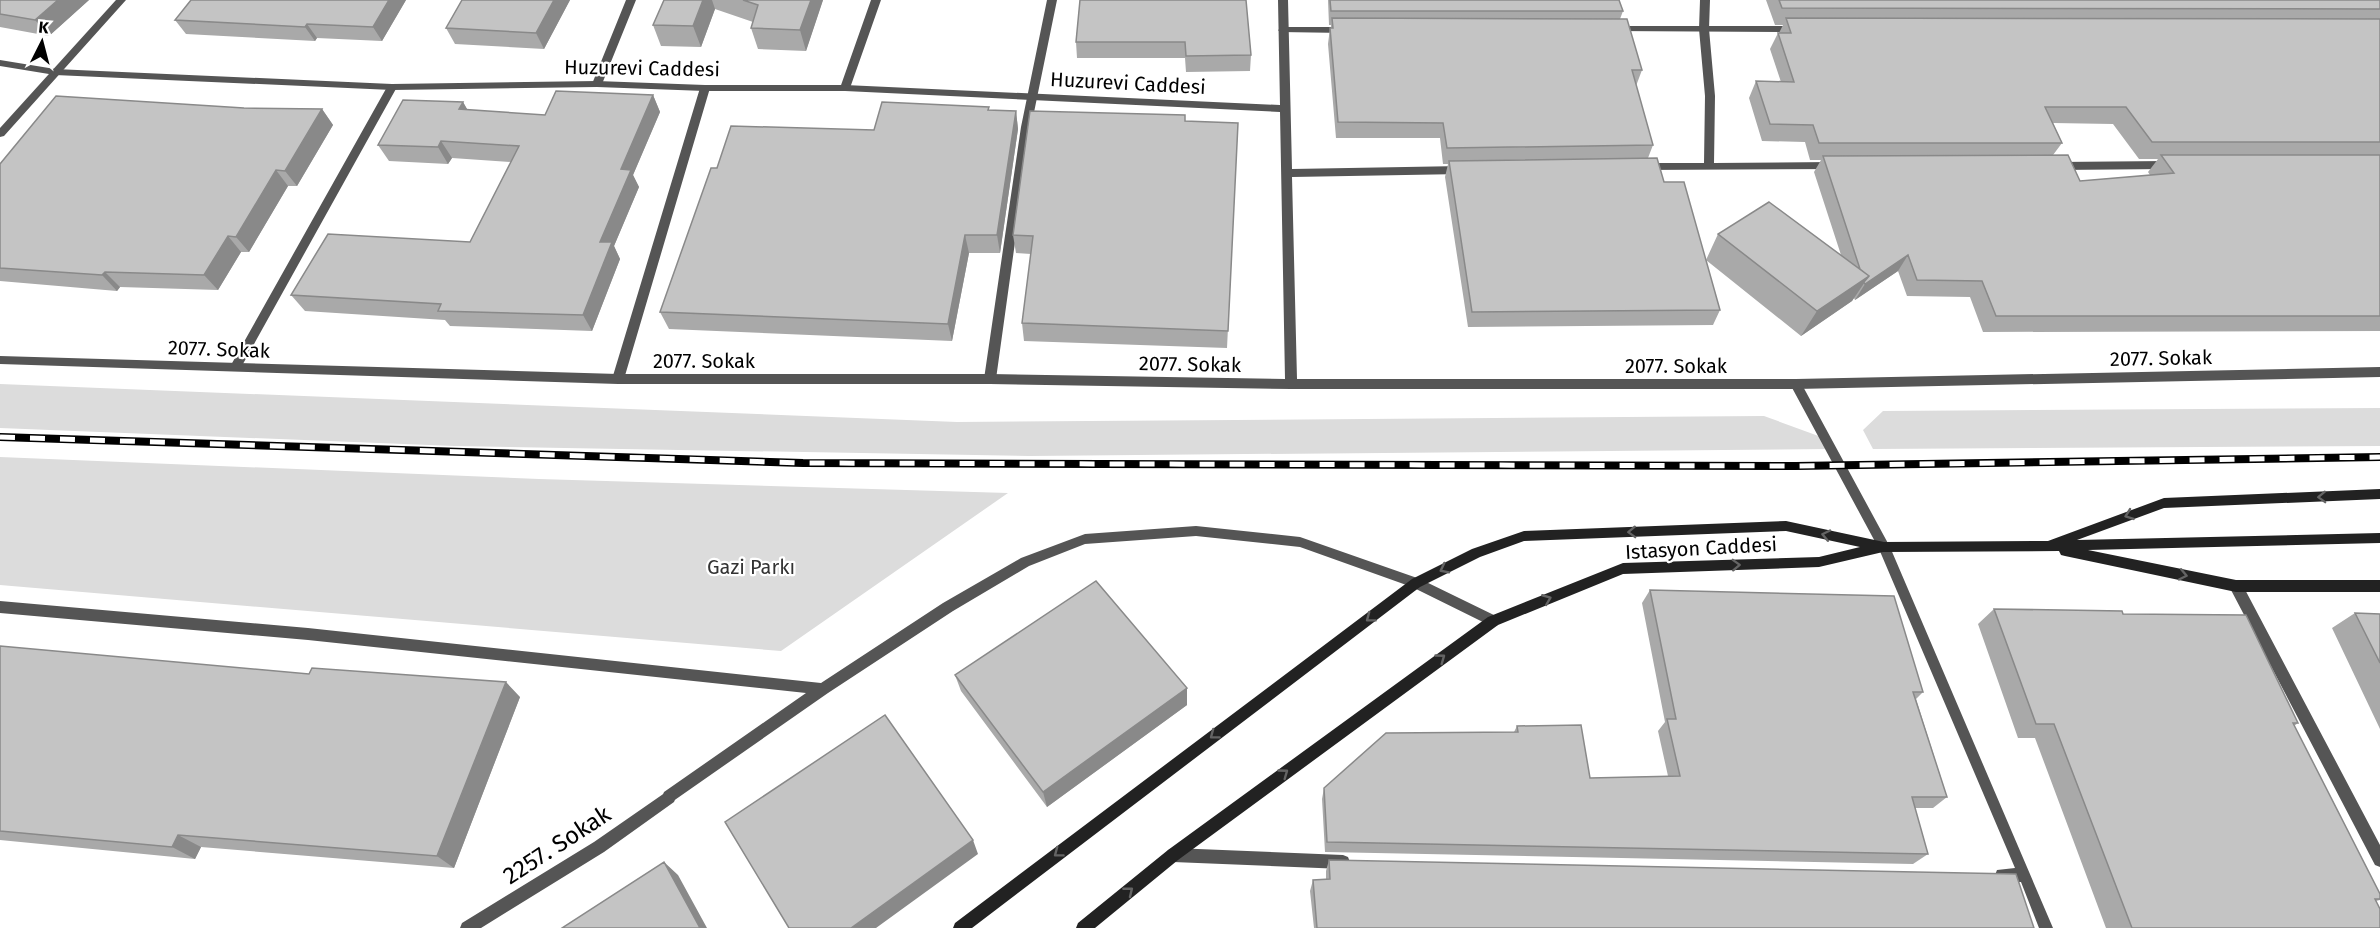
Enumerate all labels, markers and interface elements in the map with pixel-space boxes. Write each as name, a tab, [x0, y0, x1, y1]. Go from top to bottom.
north arrow	[12, 12, 72, 72]
text: K	[37, 18, 50, 38]
street label: Huzurevi Caddesi	[564, 55, 720, 81]
street label: Huzurevi Caddesi	[1050, 67, 1206, 99]
street label: 2077. Sokak	[168, 335, 271, 363]
street label: 2077. Sokak	[2110, 345, 2213, 371]
street label: 2077. Sokak	[653, 349, 756, 373]
street label: 2077. Sokak	[1139, 351, 1242, 377]
street label: 2077. Sokak	[1625, 354, 1728, 378]
one-way arrow	[2317, 490, 2326, 503]
one-way arrow	[2124, 508, 2135, 521]
one-way arrow	[1628, 526, 1637, 538]
one-way arrow	[1822, 529, 1832, 542]
street label: Istasyon Caddesi	[1624, 532, 1778, 564]
park label: Gazi Parkı	[707, 555, 795, 579]
one-way arrow	[1732, 559, 1741, 571]
one-way arrow	[1439, 561, 1450, 573]
one-way arrow	[2178, 568, 2188, 581]
one-way arrow	[1541, 594, 1552, 606]
one-way arrow	[1365, 611, 1376, 622]
one-way arrow	[1434, 654, 1445, 665]
one-way arrow	[1210, 728, 1221, 739]
one-way arrow	[1277, 769, 1288, 780]
street label: 2257. Sokak	[498, 800, 617, 890]
one-way arrow	[1054, 845, 1065, 856]
one-way arrow	[1122, 887, 1133, 898]

